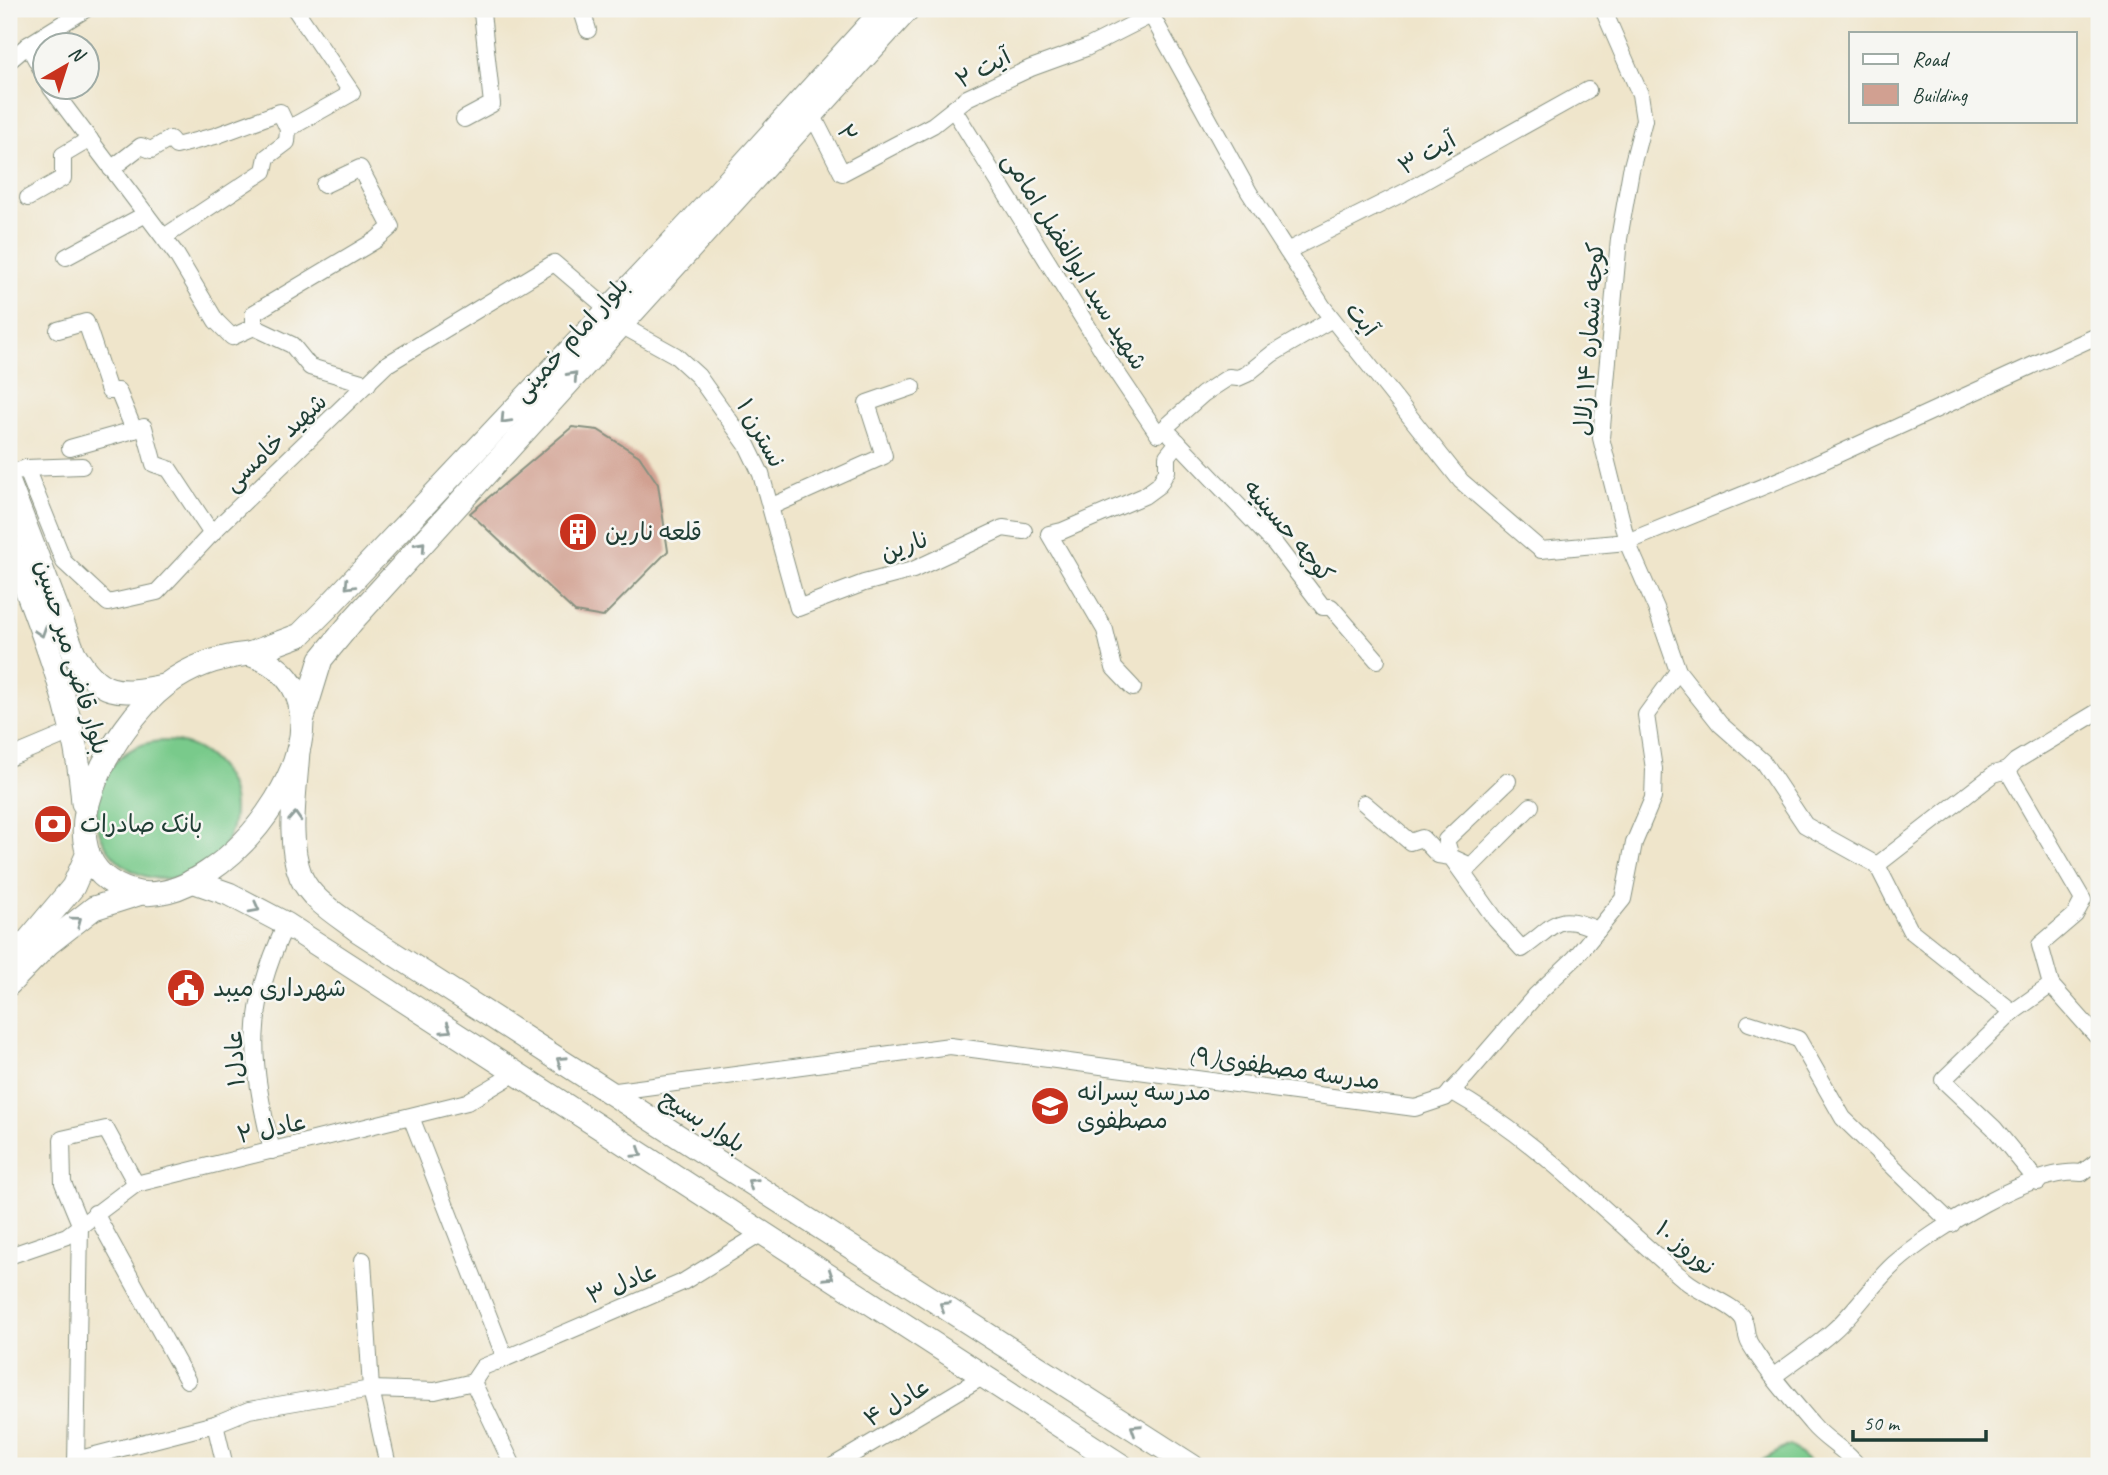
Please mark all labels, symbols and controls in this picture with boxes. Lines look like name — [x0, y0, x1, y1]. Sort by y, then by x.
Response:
north arrow — [32, 32, 102, 102]
legend — [1849, 32, 2076, 122]
text: N — [64, 41, 91, 69]
street label: آیت ۲ — [950, 41, 1017, 95]
text: Road — [1912, 46, 1951, 72]
text: Building — [1912, 82, 1969, 108]
street label: ۲ — [830, 119, 864, 147]
street label: آیت ۳ — [1393, 124, 1462, 181]
street label: شهید سید ابوالفضل امامی — [996, 147, 1154, 375]
street label: کوچه شماره ۱۴ زلال — [1567, 241, 1611, 437]
street label: بلوار امام خمینی — [507, 270, 637, 410]
street label: آیت — [1339, 296, 1386, 343]
one-way arrow — [564, 372, 577, 385]
street label: شهید خامسی — [217, 386, 333, 498]
street label: نسترن ۱ — [730, 393, 792, 473]
one-way arrow — [501, 411, 513, 424]
street label: کوچه حسینیه — [1237, 473, 1341, 589]
building icon: قلعه نارین — [557, 511, 599, 553]
place label: قلعه نارین — [605, 517, 702, 547]
street label: نارین — [876, 524, 932, 568]
one-way arrow — [412, 541, 425, 554]
street label: بلوار قاضی میر حسین — [28, 556, 116, 758]
one-way arrow — [345, 577, 358, 590]
one-way arrow — [32, 625, 47, 637]
bank icon: بانک صادرات — [32, 803, 74, 845]
place label: بانک صادرات — [80, 809, 202, 839]
one-way arrow — [287, 811, 302, 822]
one-way arrow — [247, 899, 260, 913]
one-way arrow — [70, 917, 82, 930]
public building icon: شهرداری میبد — [165, 967, 207, 1009]
place label: شهرداری میبد — [213, 973, 346, 1003]
one-way arrow — [439, 1020, 452, 1033]
street label: عادل۱ — [219, 1029, 251, 1087]
street label: مدرسه مصطفوی(۹) — [1186, 1040, 1382, 1096]
one-way arrow — [555, 1056, 568, 1069]
place label: مدرسه پسرانه مصطفوی — [1077, 1077, 1211, 1135]
street label: بلوار بسیج — [654, 1083, 751, 1160]
school or university icon: مدرسه پسرانه مصطفوی — [1029, 1085, 1071, 1127]
street label: عادل ۲ — [234, 1106, 310, 1150]
one-way arrow — [630, 1144, 643, 1157]
one-way arrow — [747, 1179, 760, 1192]
street label: نوروز ۱۰ — [1649, 1214, 1723, 1282]
street label: عادل ۳ — [582, 1255, 662, 1311]
one-way arrow — [821, 1268, 834, 1281]
one-way arrow — [939, 1302, 952, 1314]
street label: عادل ۴ — [858, 1370, 936, 1434]
scale bar — [1853, 1398, 1986, 1442]
text: 50 m — [1863, 1410, 1901, 1436]
one-way arrow — [1130, 1425, 1143, 1438]

